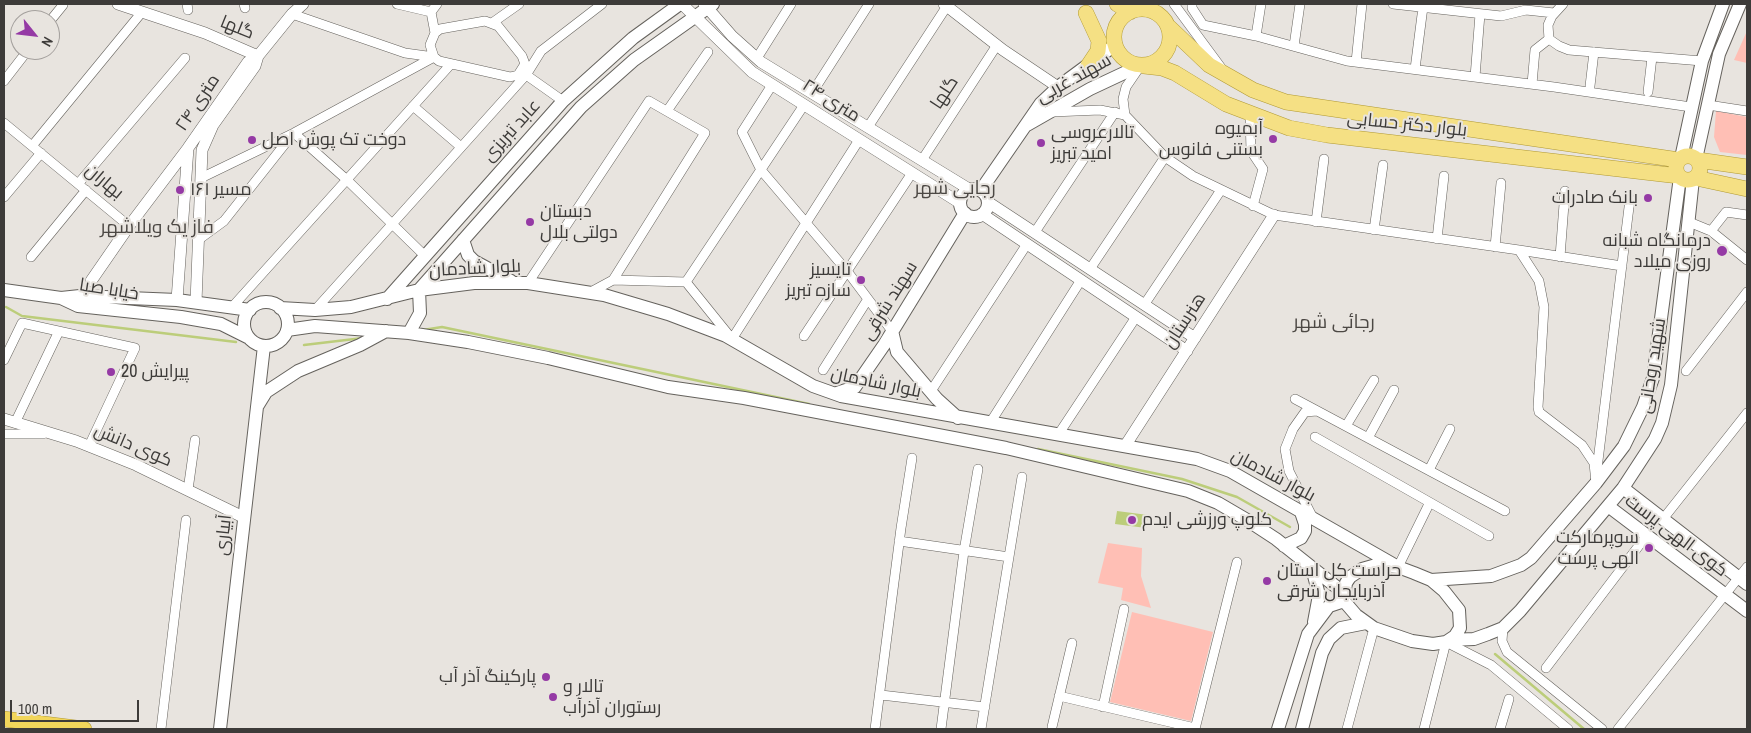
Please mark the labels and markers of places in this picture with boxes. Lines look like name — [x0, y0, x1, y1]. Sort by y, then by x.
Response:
place label: آبمیوه بستنی فانوس — [1159, 118, 1263, 160]
place label: تالارعروسی امید تبریز — [1051, 122, 1134, 164]
place label: دوخت تک پوش اصل — [262, 129, 406, 151]
marker: آبمیوه بستنی فانوس — [1267, 133, 1279, 145]
marker: دوخت تک پوش اصل — [246, 134, 258, 146]
marker: تالارعروسی امید تبریز — [1035, 137, 1047, 149]
place label: مسیر ۱۶۱ — [190, 179, 252, 201]
marker: مسیر ۱۶۱ — [174, 184, 186, 196]
place label: بانک صادرات — [1552, 187, 1638, 209]
marker: بانک صادرات — [1642, 192, 1654, 204]
place label: دبستان دولتی بلال — [540, 201, 618, 243]
marker: دبستان دولتی بلال — [524, 216, 536, 228]
place label: درمانگاه شبانه روزی میلاد — [1603, 230, 1711, 272]
marker: درمانگاه شبانه روزی میلاد — [1715, 244, 1729, 258]
place label: تایسیز سازه تبریز — [786, 259, 851, 302]
marker: تایسیز سازه تبریز — [855, 274, 867, 286]
place label: پیرایش 20 — [121, 361, 189, 383]
marker: پیرایش 20 — [105, 366, 117, 378]
place label: کلوپ ورزشی ایدم — [1142, 509, 1272, 531]
marker: کلوپ ورزشی ایدم — [1126, 514, 1138, 526]
place label: سوپرمارکت الهی پرست — [1556, 527, 1639, 570]
marker: سوپرمارکت الهی پرست — [1643, 542, 1655, 554]
place label: حراست کل استان آذربایجان شرقی — [1277, 560, 1401, 602]
marker: حراست کل استان آذربایجان شرقی — [1261, 575, 1273, 587]
place label: پارکینگ آذر آب — [439, 666, 536, 688]
marker: پارکینگ آذر آب — [540, 671, 552, 683]
place label: تالار و رستوران آذرآب — [563, 676, 661, 719]
marker: تالار و رستوران آذرآب — [547, 691, 559, 703]

